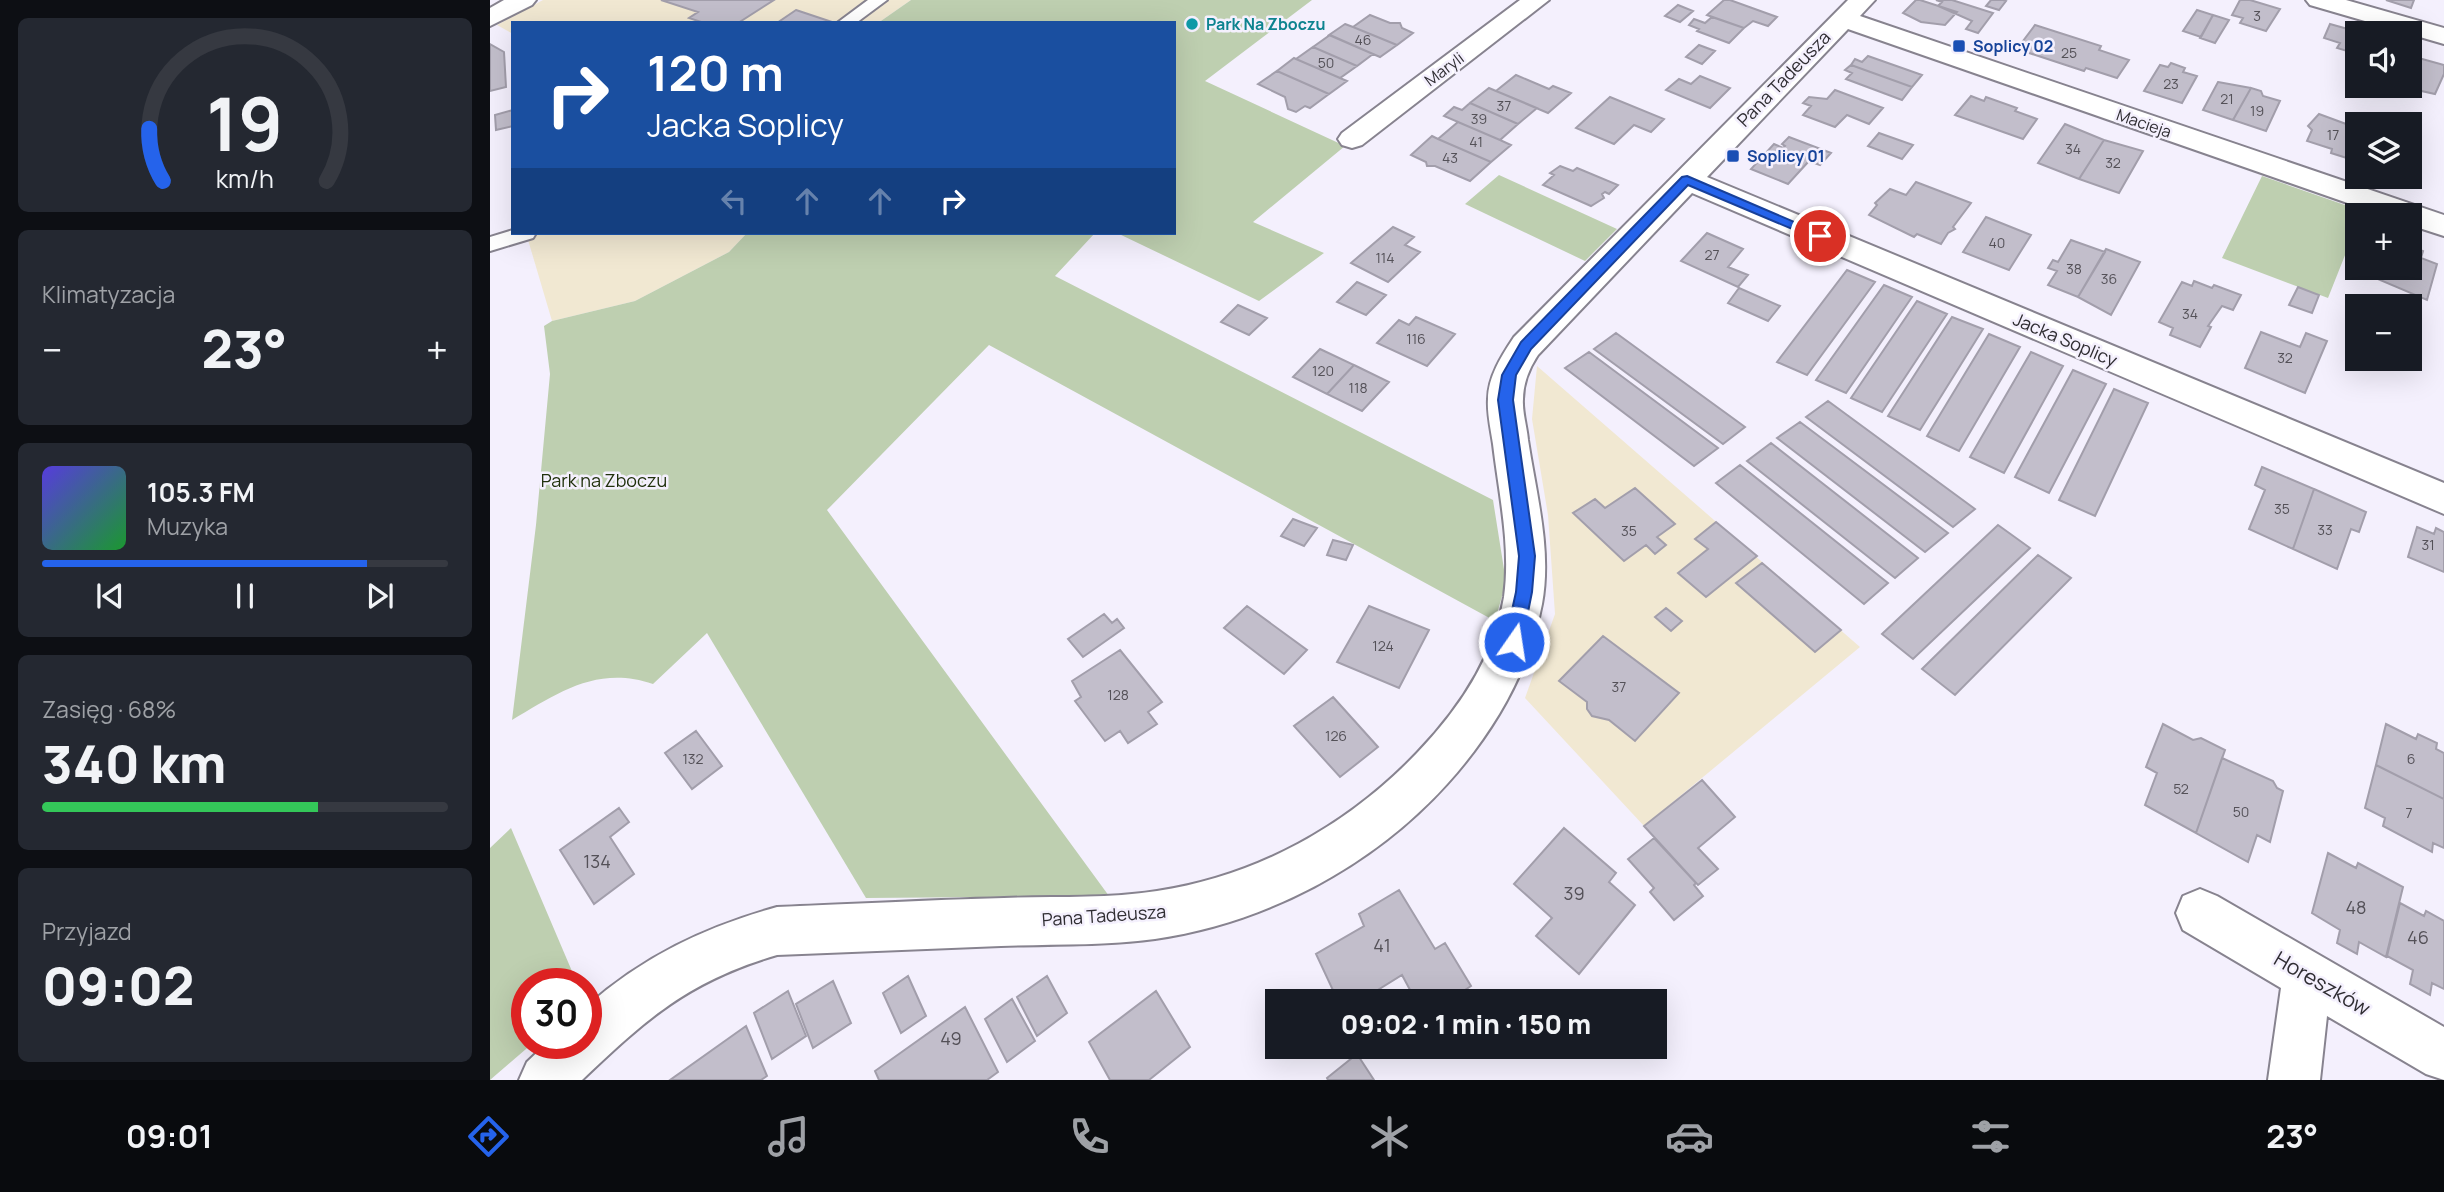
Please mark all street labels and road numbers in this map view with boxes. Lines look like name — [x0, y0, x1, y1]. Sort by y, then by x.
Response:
street label: Pana Tadeusza — [1731, 25, 1835, 131]
street label: Maryli — [1420, 47, 1468, 91]
street label: Macieja — [2114, 103, 2174, 143]
street label: Jacka Soplicy — [2010, 306, 2122, 372]
street label: Pana Tadeusza — [1041, 899, 1167, 931]
street label: Horeszków — [2269, 944, 2376, 1022]

